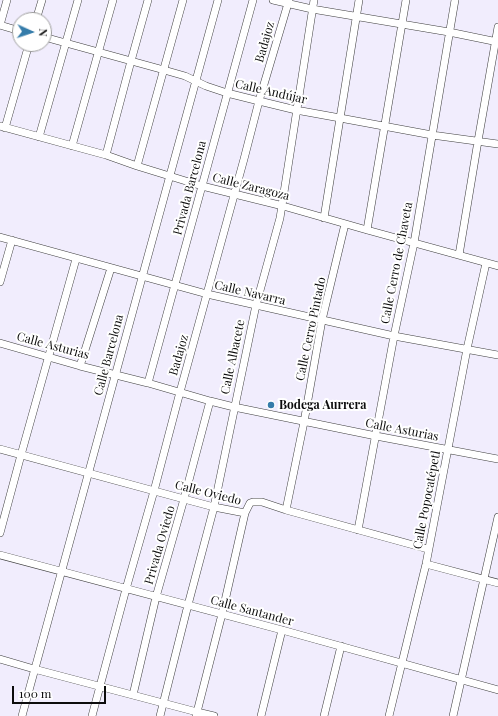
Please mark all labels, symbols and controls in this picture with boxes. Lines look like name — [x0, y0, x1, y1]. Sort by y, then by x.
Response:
north arrow — [12, 12, 52, 52]
street label: Badajoz — [252, 20, 278, 64]
text: N — [36, 28, 51, 37]
street label: Calle Andújar — [234, 77, 308, 107]
street label: Privada Barcelona — [170, 139, 210, 237]
street label: Calle Zaragoza — [211, 170, 291, 204]
street label: Calle Cerro de Chaveta — [378, 201, 416, 325]
street label: Calle Cerro Pintado — [293, 276, 329, 382]
street label: Calle Navarra — [213, 278, 287, 308]
street label: Calle Barcelona — [91, 313, 127, 397]
street label: Calle Albacete — [218, 318, 248, 396]
street label: Calle Asturias — [15, 329, 91, 363]
street label: Badajoz — [166, 333, 192, 377]
place label: Bodega Aurrera — [279, 398, 366, 412]
marker: Bodega Aurrera — [266, 400, 276, 410]
street label: Calle Asturias — [364, 416, 440, 444]
street label: Calle Popocatépetl — [410, 450, 444, 550]
street label: Calle Oviedo — [173, 478, 243, 508]
street label: Privada Oviedo — [142, 504, 178, 586]
street label: Calle Santander — [209, 593, 295, 629]
scale bar — [14, 678, 108, 704]
text: 100 m — [19, 685, 51, 701]

